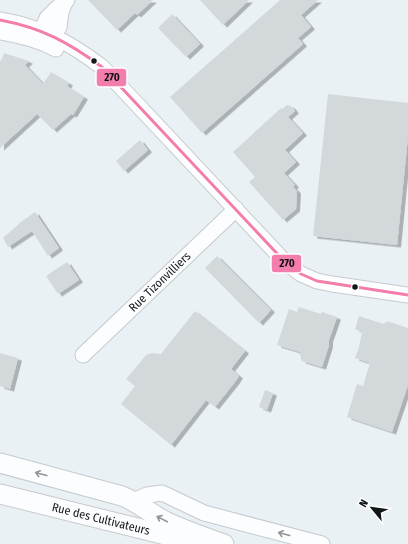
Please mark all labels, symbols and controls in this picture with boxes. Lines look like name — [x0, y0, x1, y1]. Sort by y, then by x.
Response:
unlabelled marker — [89, 56, 99, 66]
line badge: 270 — [96, 68, 127, 87]
text: 270 — [103, 71, 120, 84]
street label: Rue Tizonvilliers — [126, 249, 194, 315]
line badge: 270 — [271, 254, 302, 273]
text: 270 — [278, 257, 295, 270]
unlabelled marker — [350, 282, 360, 292]
one-way arrow — [35, 470, 48, 477]
north arrow — [352, 488, 392, 528]
text: N — [356, 497, 371, 509]
street label: Rue des Cultivateurs — [51, 500, 151, 538]
one-way arrow — [156, 514, 168, 522]
one-way arrow — [278, 530, 291, 537]

